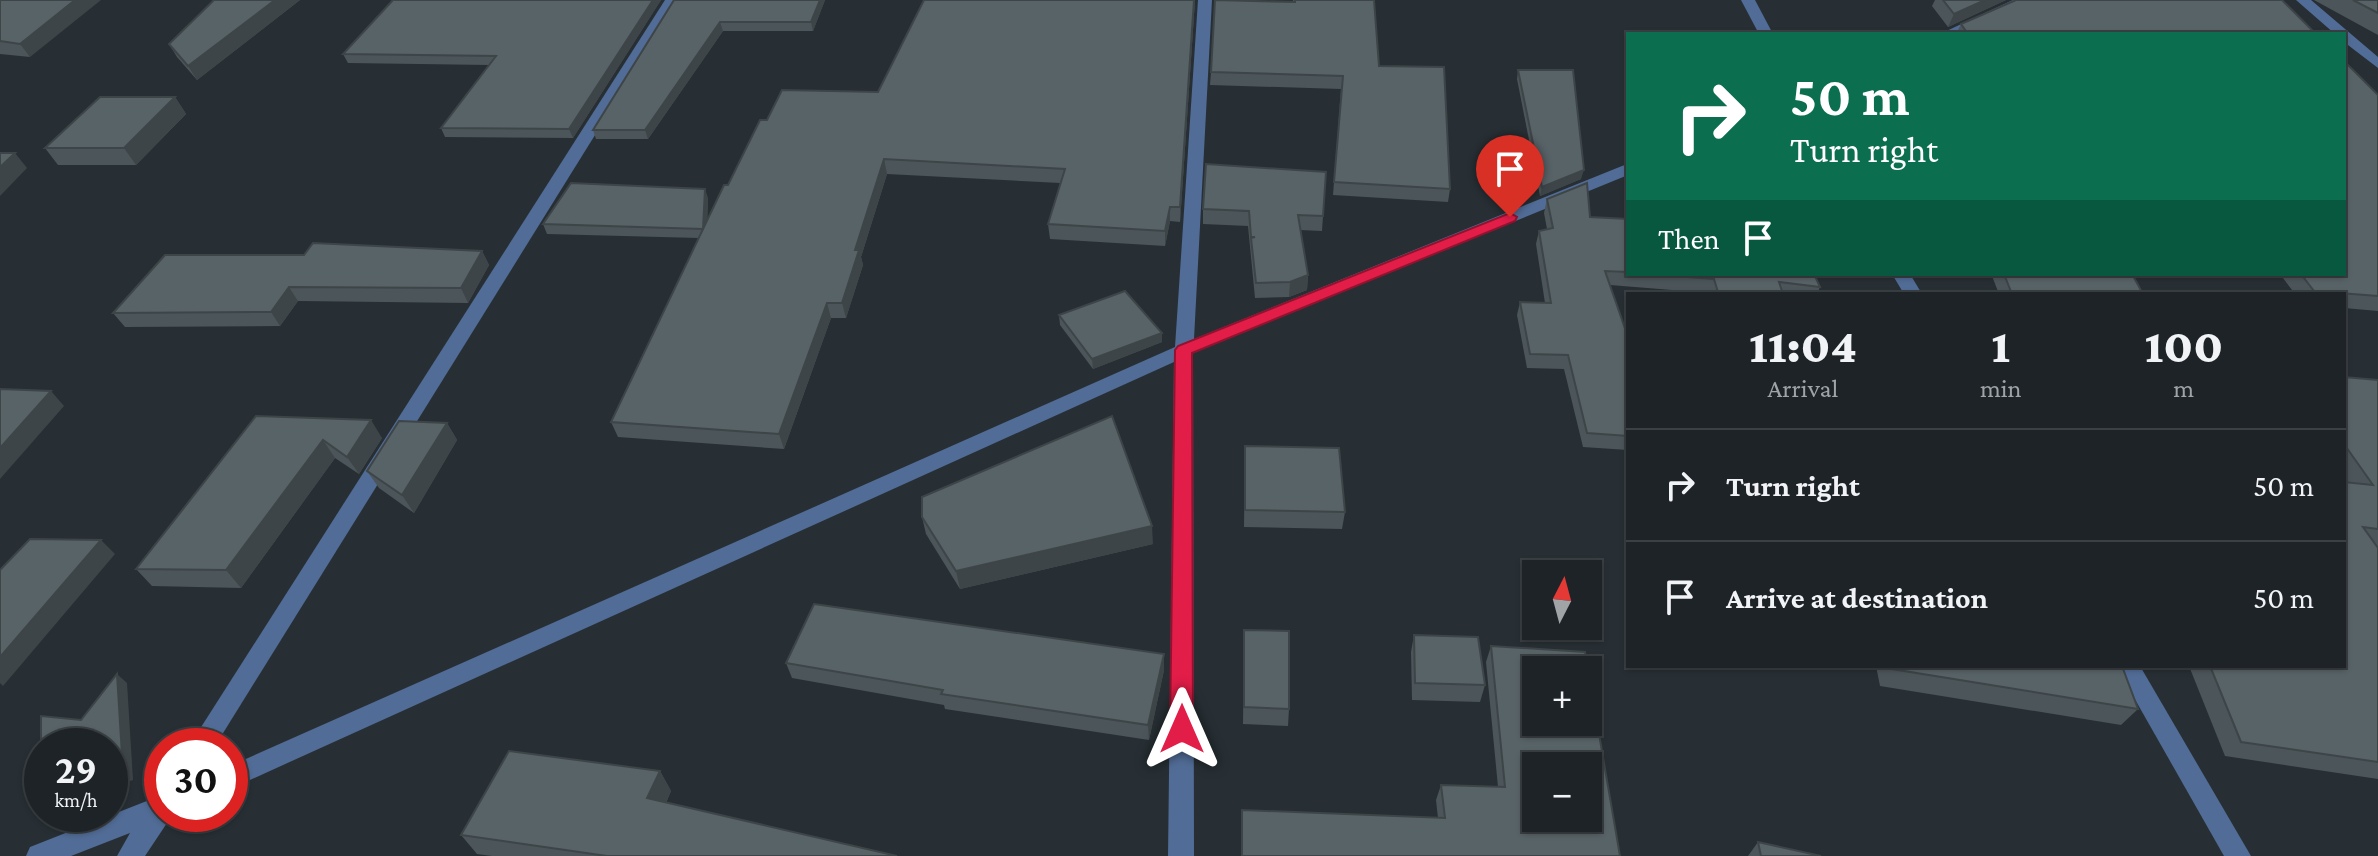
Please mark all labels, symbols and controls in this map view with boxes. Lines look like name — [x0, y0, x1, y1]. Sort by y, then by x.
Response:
icon: right — [1658, 64, 1762, 168]
text: 50 m — [1790, 65, 1910, 127]
text: Turn right — [1790, 130, 1938, 170]
pin — [1476, 135, 1544, 217]
icon: arrive — [1488, 147, 1532, 191]
icon: arrive — [1736, 216, 1780, 260]
text: Then — [1658, 222, 1720, 255]
text: 11:04 — [1749, 319, 1857, 372]
text: 1 — [1991, 319, 2010, 372]
text: 100 — [2144, 319, 2223, 372]
text: Arrival — [1768, 374, 1838, 403]
text: min — [1980, 374, 2022, 403]
text: m — [2173, 374, 2194, 403]
icon: right — [1658, 463, 1702, 507]
text: Turn right — [1726, 469, 1860, 502]
text: 50 m — [2253, 469, 2314, 502]
north arrow — [1522, 560, 1602, 640]
map controls — [1522, 560, 1602, 832]
icon: arrive — [1658, 575, 1702, 619]
text: Arrive at destination — [1726, 581, 1988, 614]
text: 50 m — [2253, 581, 2314, 614]
button: + — [1522, 656, 1602, 736]
position arrow — [1140, 687, 1224, 771]
speed limit sign: 30 — [144, 728, 248, 832]
text: 29 — [55, 747, 97, 792]
button: − — [1522, 752, 1602, 832]
text: km/h — [54, 789, 98, 811]

